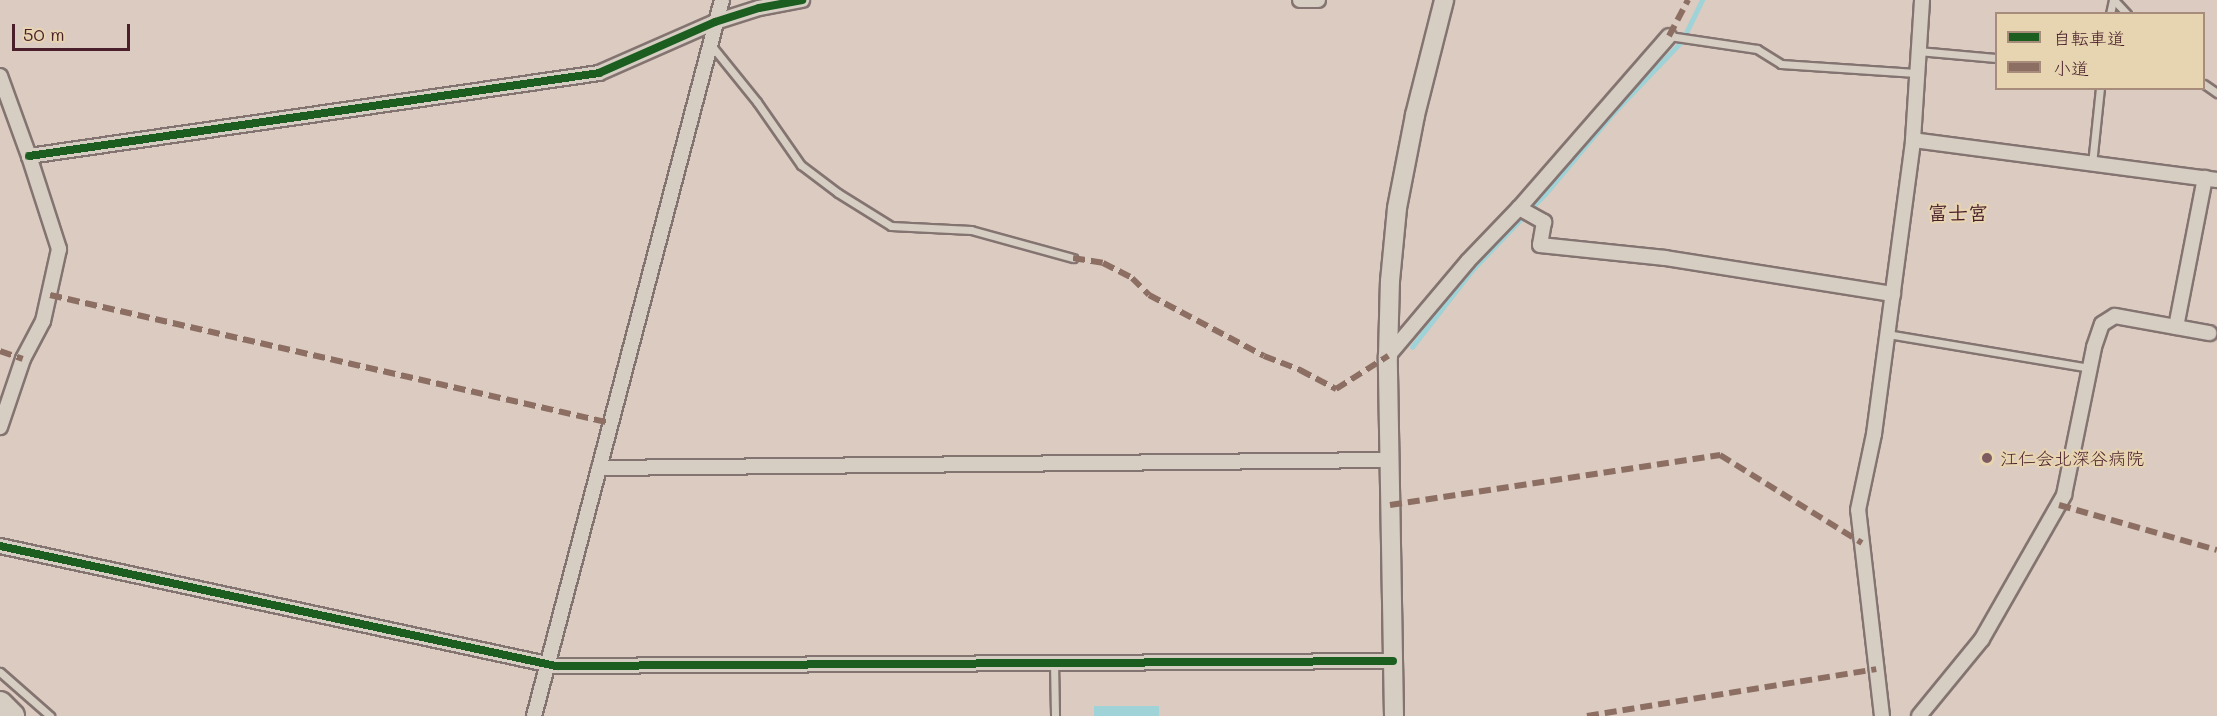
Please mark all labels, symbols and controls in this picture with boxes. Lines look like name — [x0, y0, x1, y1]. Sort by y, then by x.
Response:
scale bar — [15, 12, 134, 50]
legend — [1995, 12, 2205, 90]
text: 50 m — [23, 22, 65, 46]
text: 自転車道 — [2053, 26, 2125, 50]
text: 小道 — [2053, 56, 2089, 80]
district label: 富士宮 — [1928, 200, 1988, 224]
place label: 江仁会北深谷病院 — [2000, 447, 2144, 469]
marker: 江仁会北深谷病院 — [1978, 449, 1996, 467]

